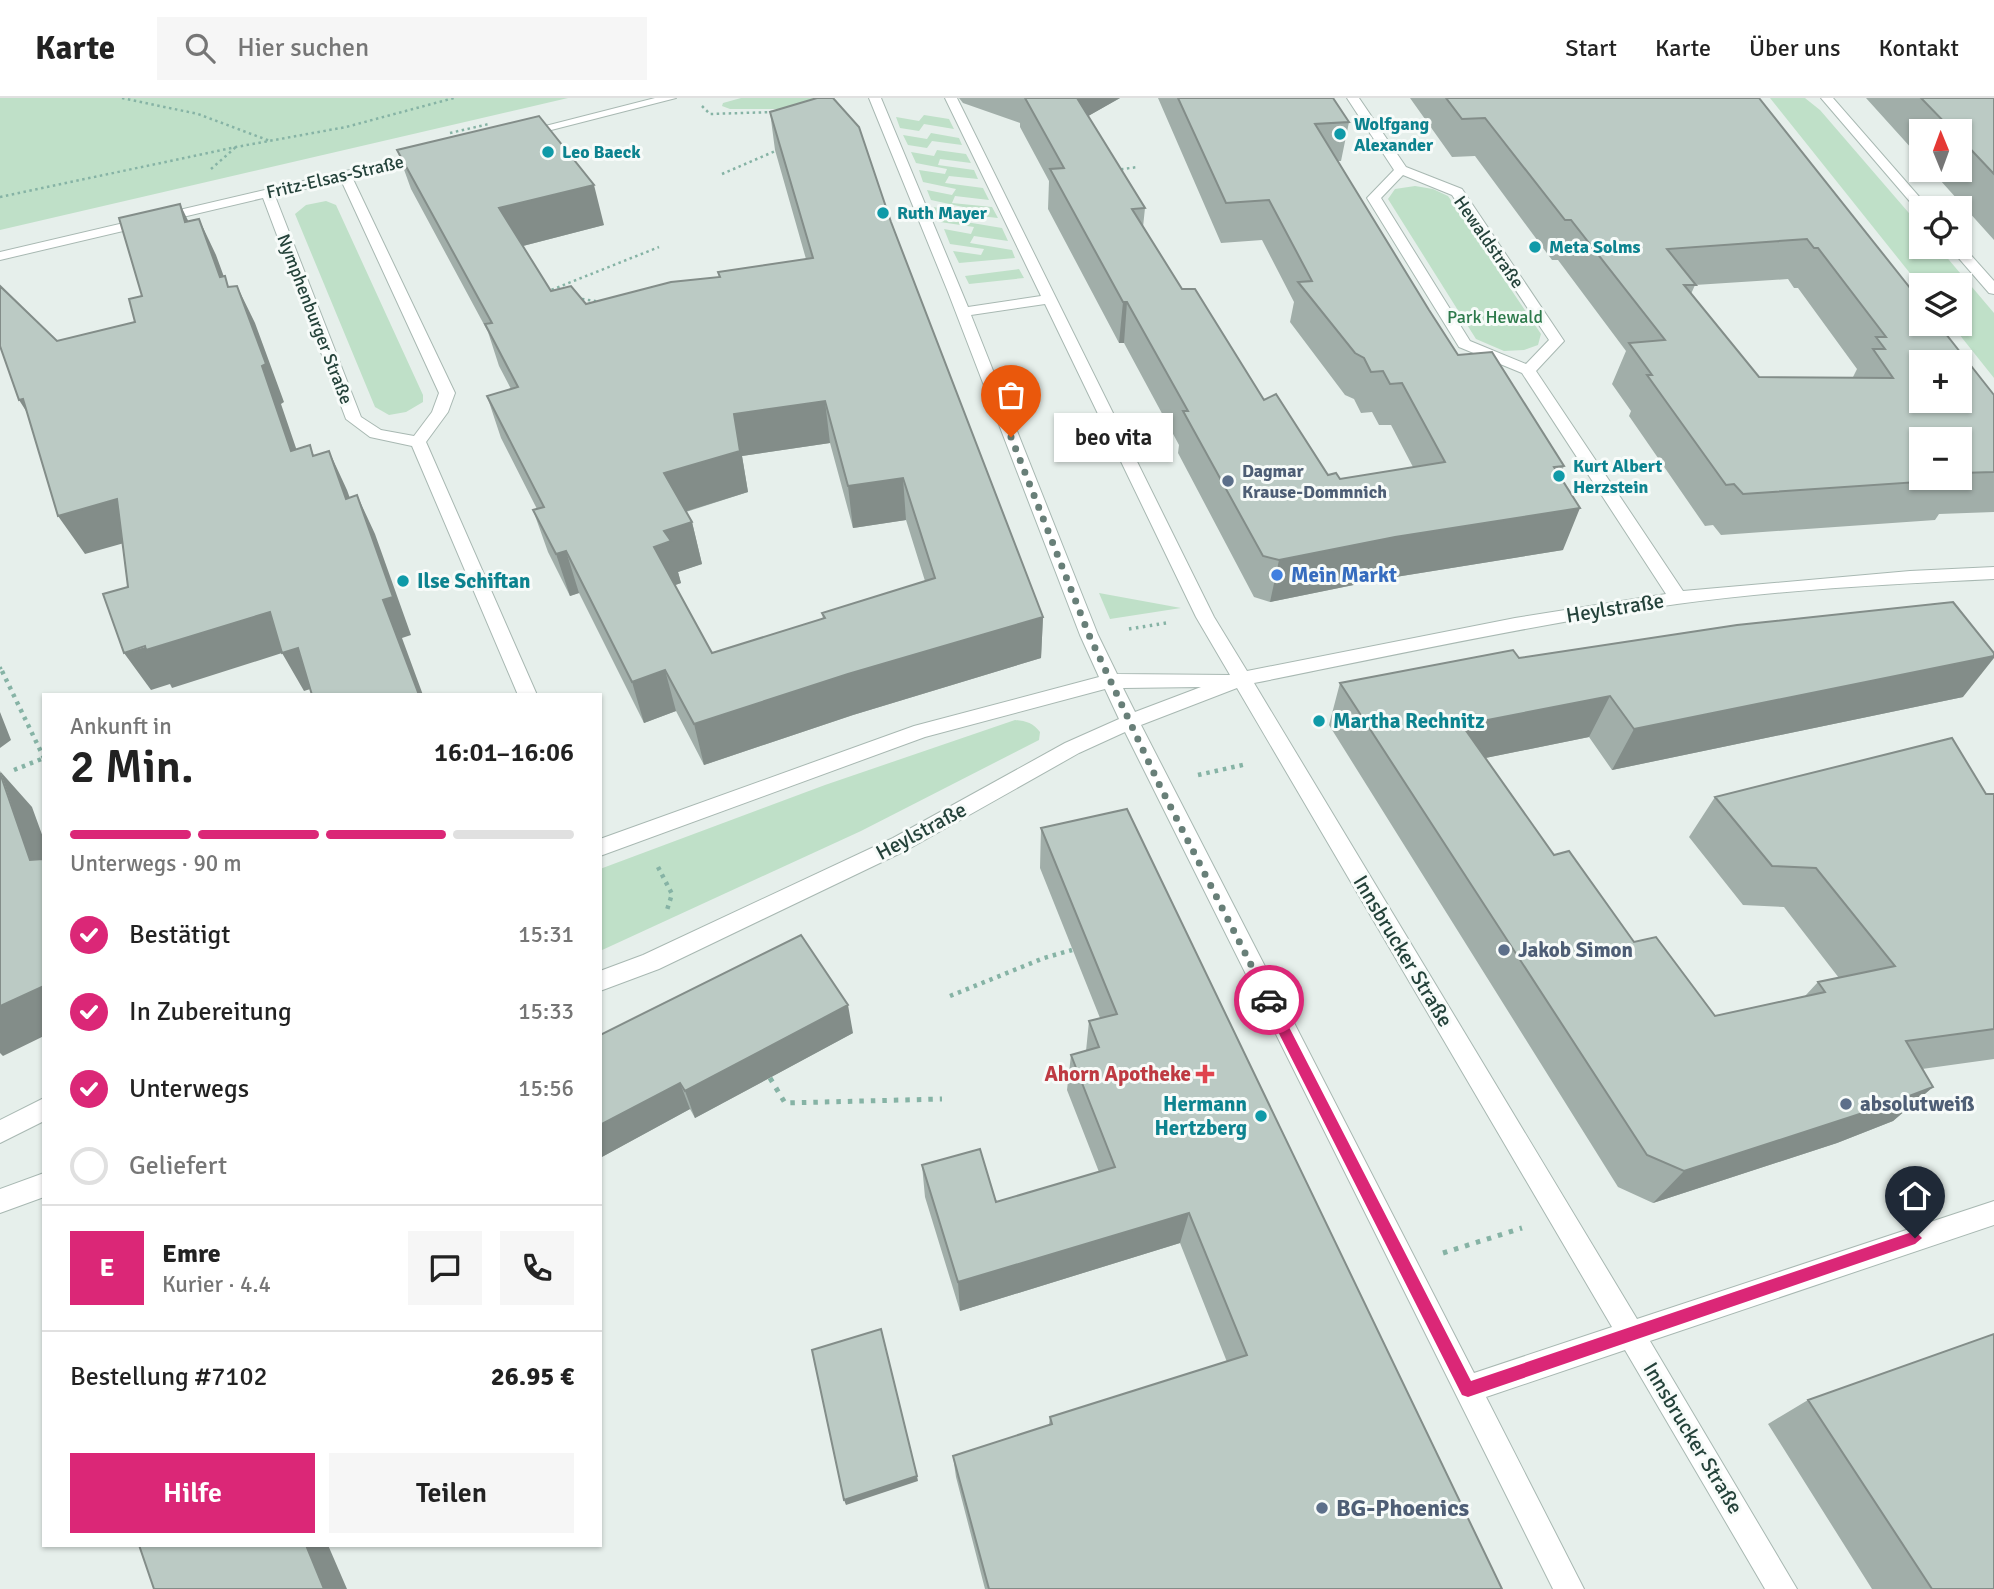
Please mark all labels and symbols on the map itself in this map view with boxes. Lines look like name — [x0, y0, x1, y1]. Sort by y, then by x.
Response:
place label: Wolfgang Alexander — [1354, 113, 1434, 156]
north arrow — [1909, 119, 1972, 182]
marker: Wolfgang Alexander — [1332, 126, 1348, 142]
place label: Leo Baeck — [562, 141, 641, 163]
marker: Leo Baeck — [540, 144, 556, 160]
street label: Fritz-Elsas-Straße — [264, 151, 406, 203]
street label: Hewaldstraße — [1449, 192, 1529, 292]
place label: Ruth Mayer — [897, 202, 988, 224]
marker: Ruth Mayer — [875, 205, 891, 221]
street label: Nymphenburger Straße — [272, 231, 358, 407]
place label: Meta Solms — [1549, 236, 1640, 258]
marker: Meta Solms — [1527, 239, 1543, 255]
park label: Park Hewald — [1447, 306, 1543, 328]
pin — [981, 365, 1041, 437]
callout: beo vita — [1053, 412, 1172, 462]
place label: Kurt Albert Herzstein — [1573, 455, 1663, 498]
place label: Dagmar Krause-Dommnich — [1242, 460, 1387, 503]
marker: Kurt Albert Herzstein — [1551, 468, 1567, 484]
marker: Dagmar Krause-Dommnich — [1220, 473, 1236, 489]
place label: Mein Markt — [1291, 562, 1397, 588]
marker: Mein Markt — [1269, 567, 1285, 583]
place label: Ilse Schiftan — [417, 568, 530, 594]
marker: Ilse Schiftan — [395, 573, 411, 589]
street label: Heylstraße — [1564, 587, 1666, 629]
place label: Martha Rechnitz — [1333, 708, 1485, 734]
marker: Martha Rechnitz — [1311, 713, 1327, 729]
street label: Heylstraße — [871, 796, 971, 866]
street label: Innsbrucker Straße — [1347, 870, 1459, 1032]
place label: Jakob Simon — [1518, 937, 1633, 963]
marker: Jakob Simon — [1496, 942, 1512, 958]
courier — [1234, 965, 1304, 1035]
place label: Ahorn Apotheke — [1044, 1061, 1191, 1087]
marker: Ahorn Apotheke — [1197, 1066, 1213, 1082]
place label: Hermann Hertzberg — [1154, 1091, 1247, 1141]
place label: absolutweiß — [1860, 1091, 1975, 1117]
marker: absolutweiß — [1838, 1096, 1854, 1112]
marker: Hermann Hertzberg — [1253, 1108, 1269, 1124]
pin — [1885, 1166, 1945, 1238]
street label: Innsbrucker Straße — [1637, 1357, 1749, 1519]
place label: BG-Phoenics — [1336, 1493, 1470, 1523]
marker: BG-Phoenics — [1314, 1500, 1330, 1516]

